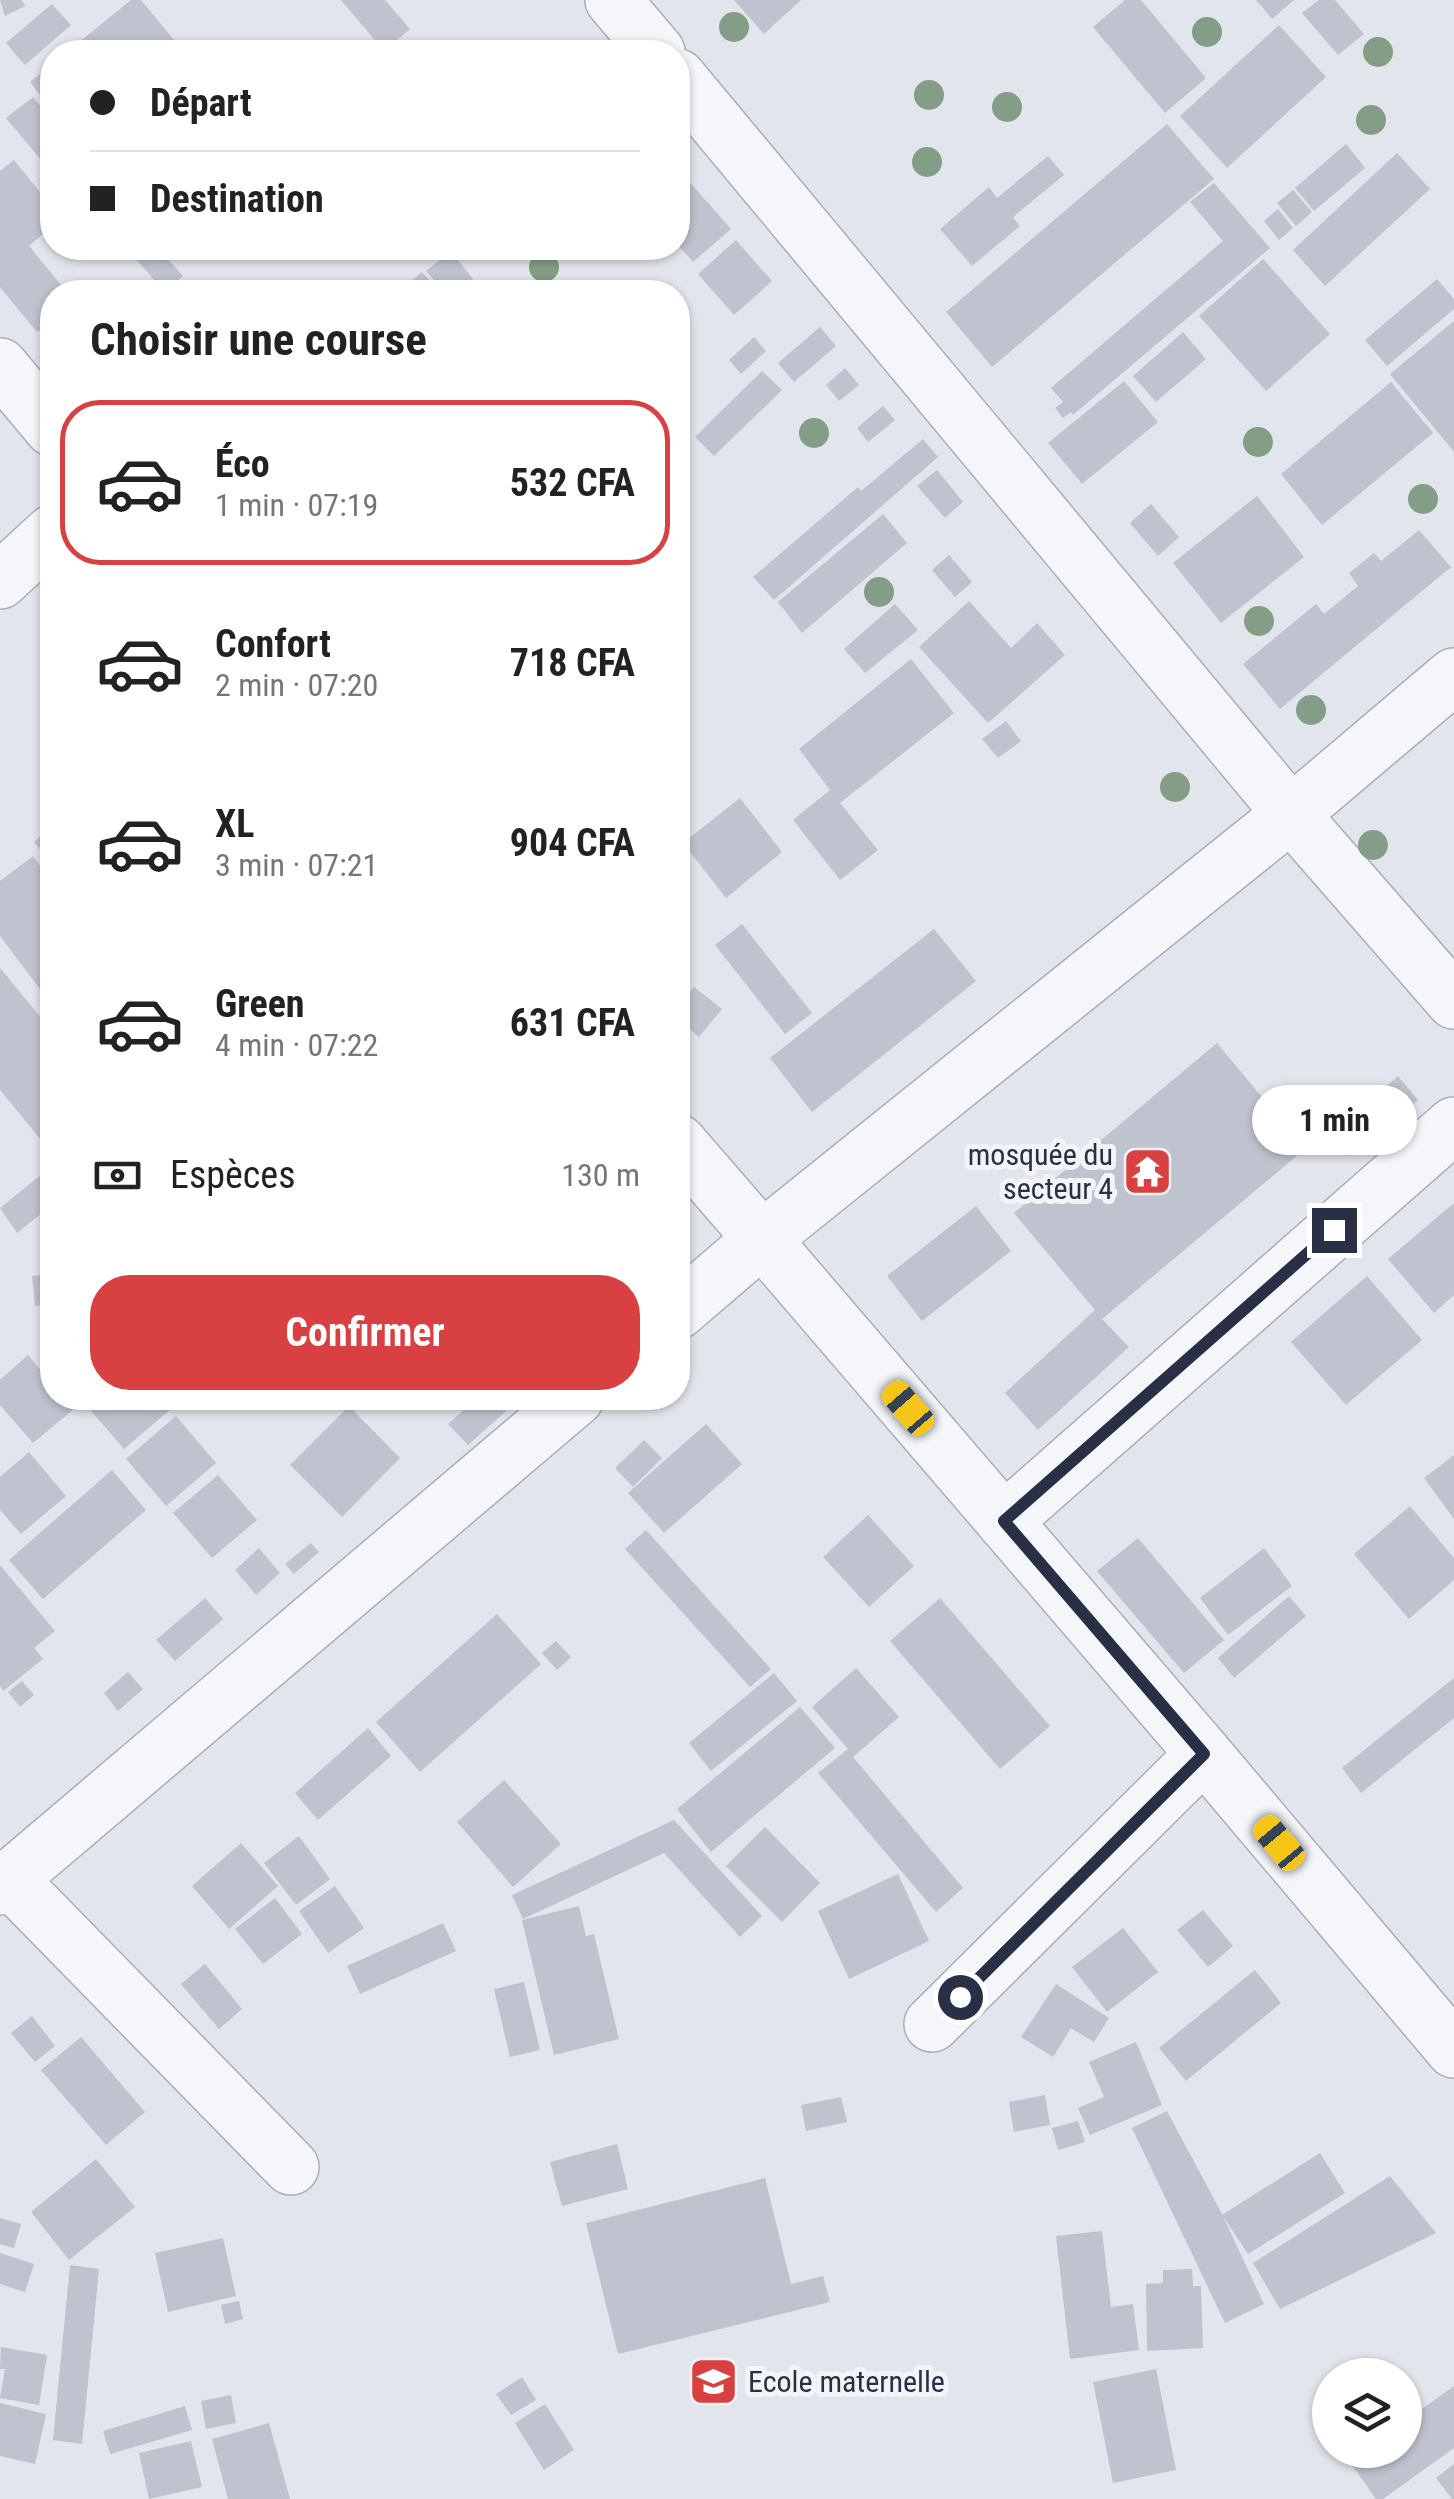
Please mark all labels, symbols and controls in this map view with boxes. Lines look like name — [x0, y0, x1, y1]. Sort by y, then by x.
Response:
text: Départ — [150, 81, 252, 125]
text: Destination — [150, 177, 324, 221]
text: Choisir une course — [90, 313, 427, 366]
icon: car — [95, 438, 185, 528]
text: Éco — [215, 442, 270, 486]
text: 532 CFA — [510, 461, 635, 505]
text: 1 min · 07:19 — [215, 486, 378, 524]
icon: car — [95, 618, 185, 708]
text: Confort — [215, 622, 331, 666]
text: 718 CFA — [510, 641, 635, 685]
text: 2 min · 07:20 — [215, 666, 378, 704]
icon: car — [95, 798, 185, 888]
text: XL — [215, 802, 254, 846]
text: 904 CFA — [510, 821, 635, 865]
text: 3 min · 07:21 — [215, 846, 378, 884]
icon: car — [95, 978, 185, 1068]
text: Green — [215, 982, 305, 1026]
text: 631 CFA — [510, 1001, 635, 1045]
text: 4 min · 07:22 — [215, 1026, 378, 1064]
callout: 1 min — [1252, 1085, 1416, 1155]
text: 1 min — [1299, 1101, 1370, 1139]
place label: mosquée du secteur 4 — [968, 1137, 1113, 1206]
temple icon: mosquée du secteur 4 — [1122, 1145, 1174, 1197]
icon: cash — [90, 1148, 145, 1203]
text: Espèces — [170, 1153, 295, 1197]
text: 130 m — [561, 1156, 640, 1194]
route end — [1312, 1208, 1357, 1253]
button: Confirmer — [90, 1275, 640, 1390]
car — [877, 1376, 939, 1440]
car — [1248, 1810, 1310, 1876]
route start — [938, 1975, 983, 2020]
school or university icon: Ecole maternelle — [687, 2355, 739, 2407]
map controls — [1312, 2358, 1422, 2468]
button: layers — [1312, 2358, 1422, 2468]
place label: Ecole maternelle — [748, 2364, 945, 2399]

